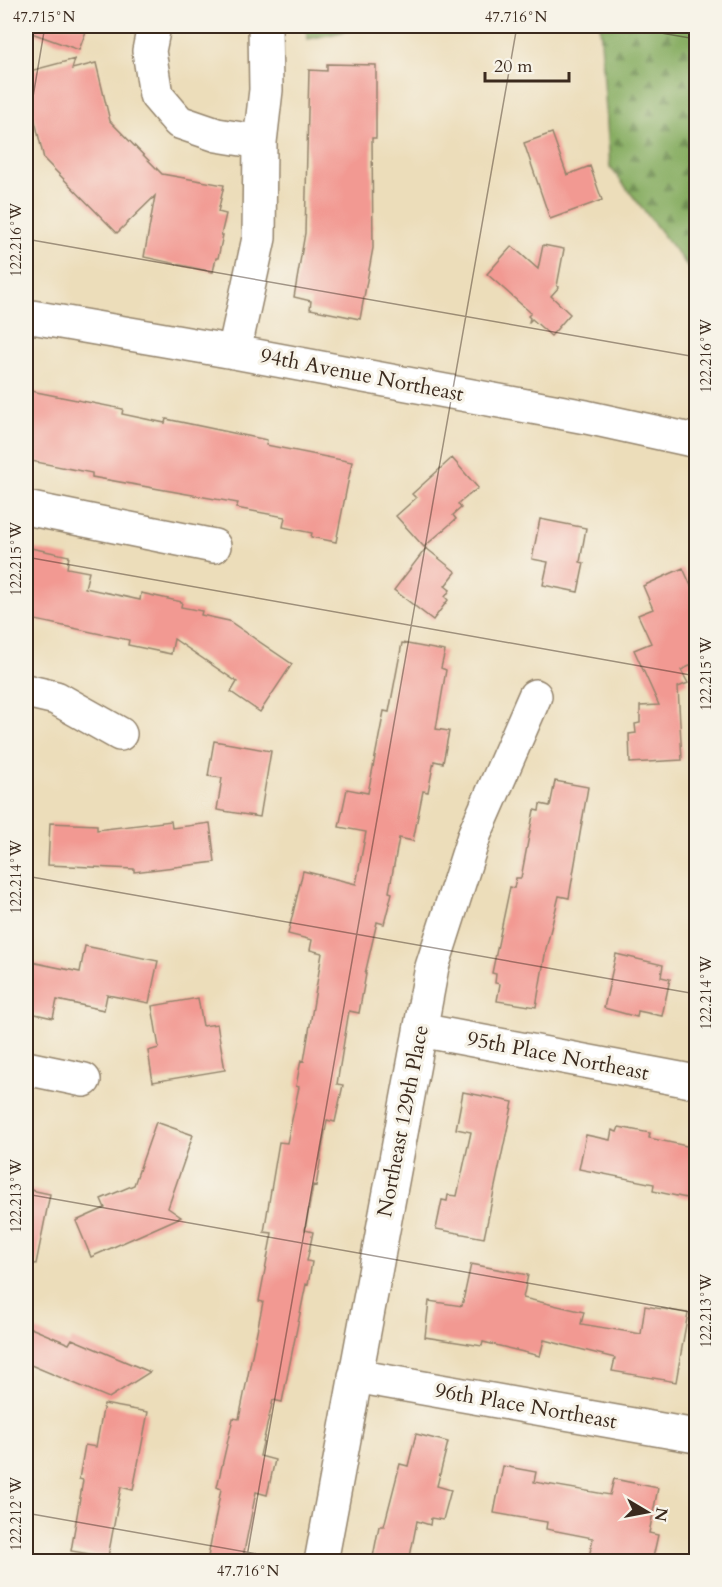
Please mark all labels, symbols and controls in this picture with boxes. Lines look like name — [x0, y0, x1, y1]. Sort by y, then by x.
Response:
text: 47.715°N — [13, 7, 76, 27]
text: 47.716°N — [485, 7, 548, 27]
scale bar — [485, 45, 569, 83]
text: 20 m — [494, 54, 533, 79]
text: 122.216°W — [6, 202, 26, 277]
text: 122.216°W — [696, 318, 716, 393]
street label: 94th Avenue Northeast — [258, 341, 466, 409]
text: 122.215°W — [6, 521, 26, 596]
text: 122.215°W — [696, 636, 716, 711]
text: 122.214°W — [6, 839, 26, 914]
text: 122.214°W — [696, 955, 716, 1030]
street label: Northeast 129th Place — [370, 1023, 436, 1219]
street label: 95th Place Northeast — [465, 1024, 652, 1088]
text: 122.213°W — [6, 1158, 26, 1233]
text: 122.213°W — [696, 1273, 716, 1348]
street label: 96th Place Northeast — [433, 1376, 620, 1436]
text: 122.212°W — [6, 1476, 26, 1551]
north arrow — [617, 1482, 677, 1542]
text: N — [649, 1506, 673, 1523]
text: 47.716°N — [217, 1561, 280, 1581]

